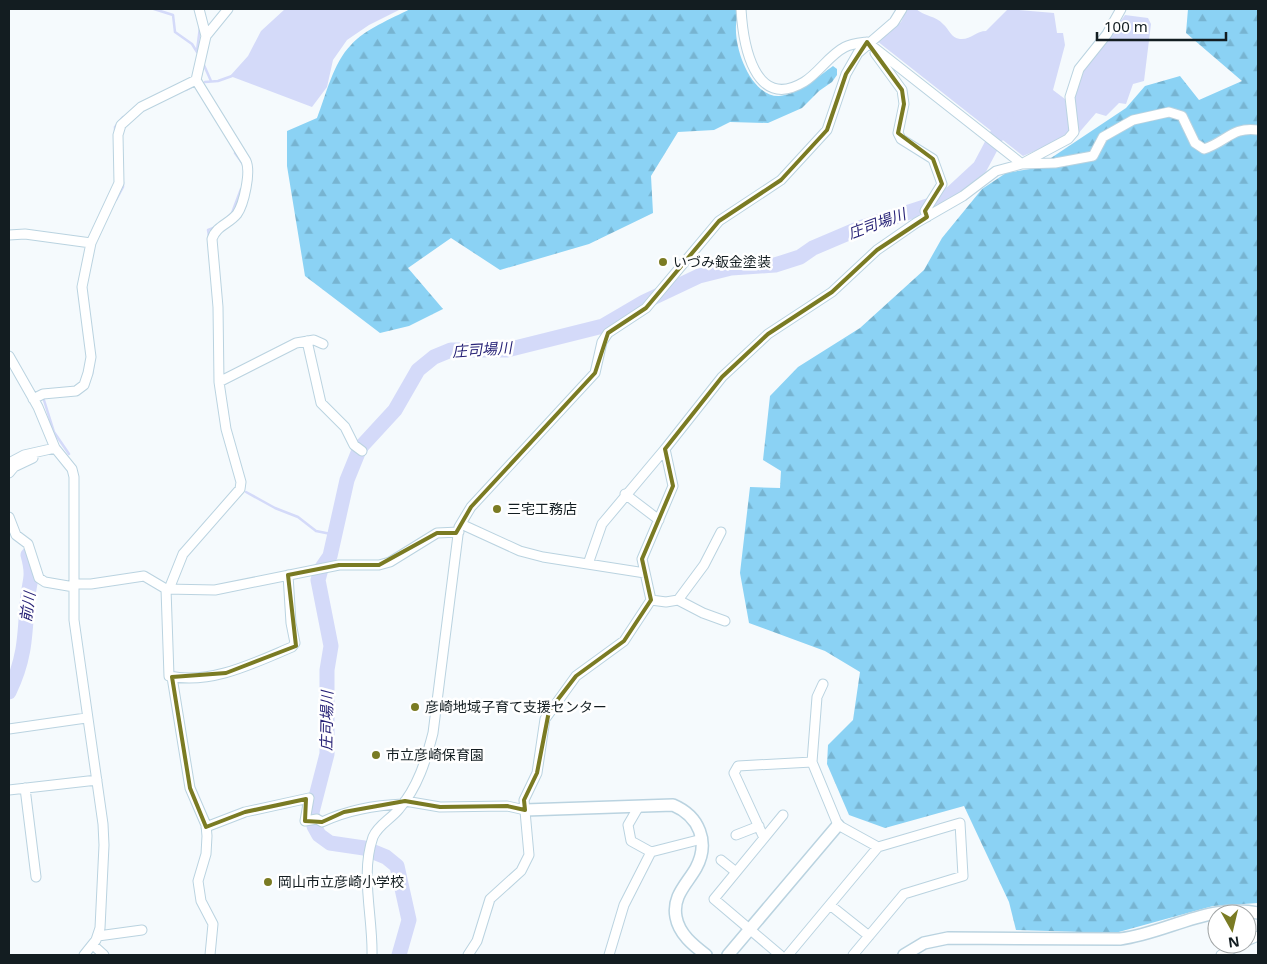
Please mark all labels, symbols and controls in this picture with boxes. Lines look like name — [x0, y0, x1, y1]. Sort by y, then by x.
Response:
scale bar — [1097, 10, 1226, 42]
text: 100 m — [1104, 16, 1148, 36]
water label: 庄司場川 — [845, 203, 910, 243]
place label: いづみ鈑金塗装 — [673, 252, 771, 271]
marker: いづみ鈑金塗装 — [657, 256, 669, 268]
water label: 庄司場川 — [451, 337, 515, 361]
place label: 三宅工務店 — [507, 499, 577, 518]
marker: 三宅工務店 — [491, 503, 503, 515]
water label: 前川 — [15, 589, 39, 623]
water label: 庄司場川 — [315, 689, 337, 751]
place label: 彦崎地域子育て支援センター — [425, 697, 607, 716]
marker: 彦崎地域子育て支援センター — [409, 701, 421, 713]
place label: 市立彦崎保育園 — [386, 745, 484, 764]
marker: 市立彦崎保育園 — [370, 749, 382, 761]
place label: 岡山市立彦崎小学校 — [278, 872, 404, 891]
marker: 岡山市立彦崎小学校 — [262, 876, 274, 888]
north arrow — [1207, 904, 1257, 954]
text: N — [1227, 932, 1241, 953]

